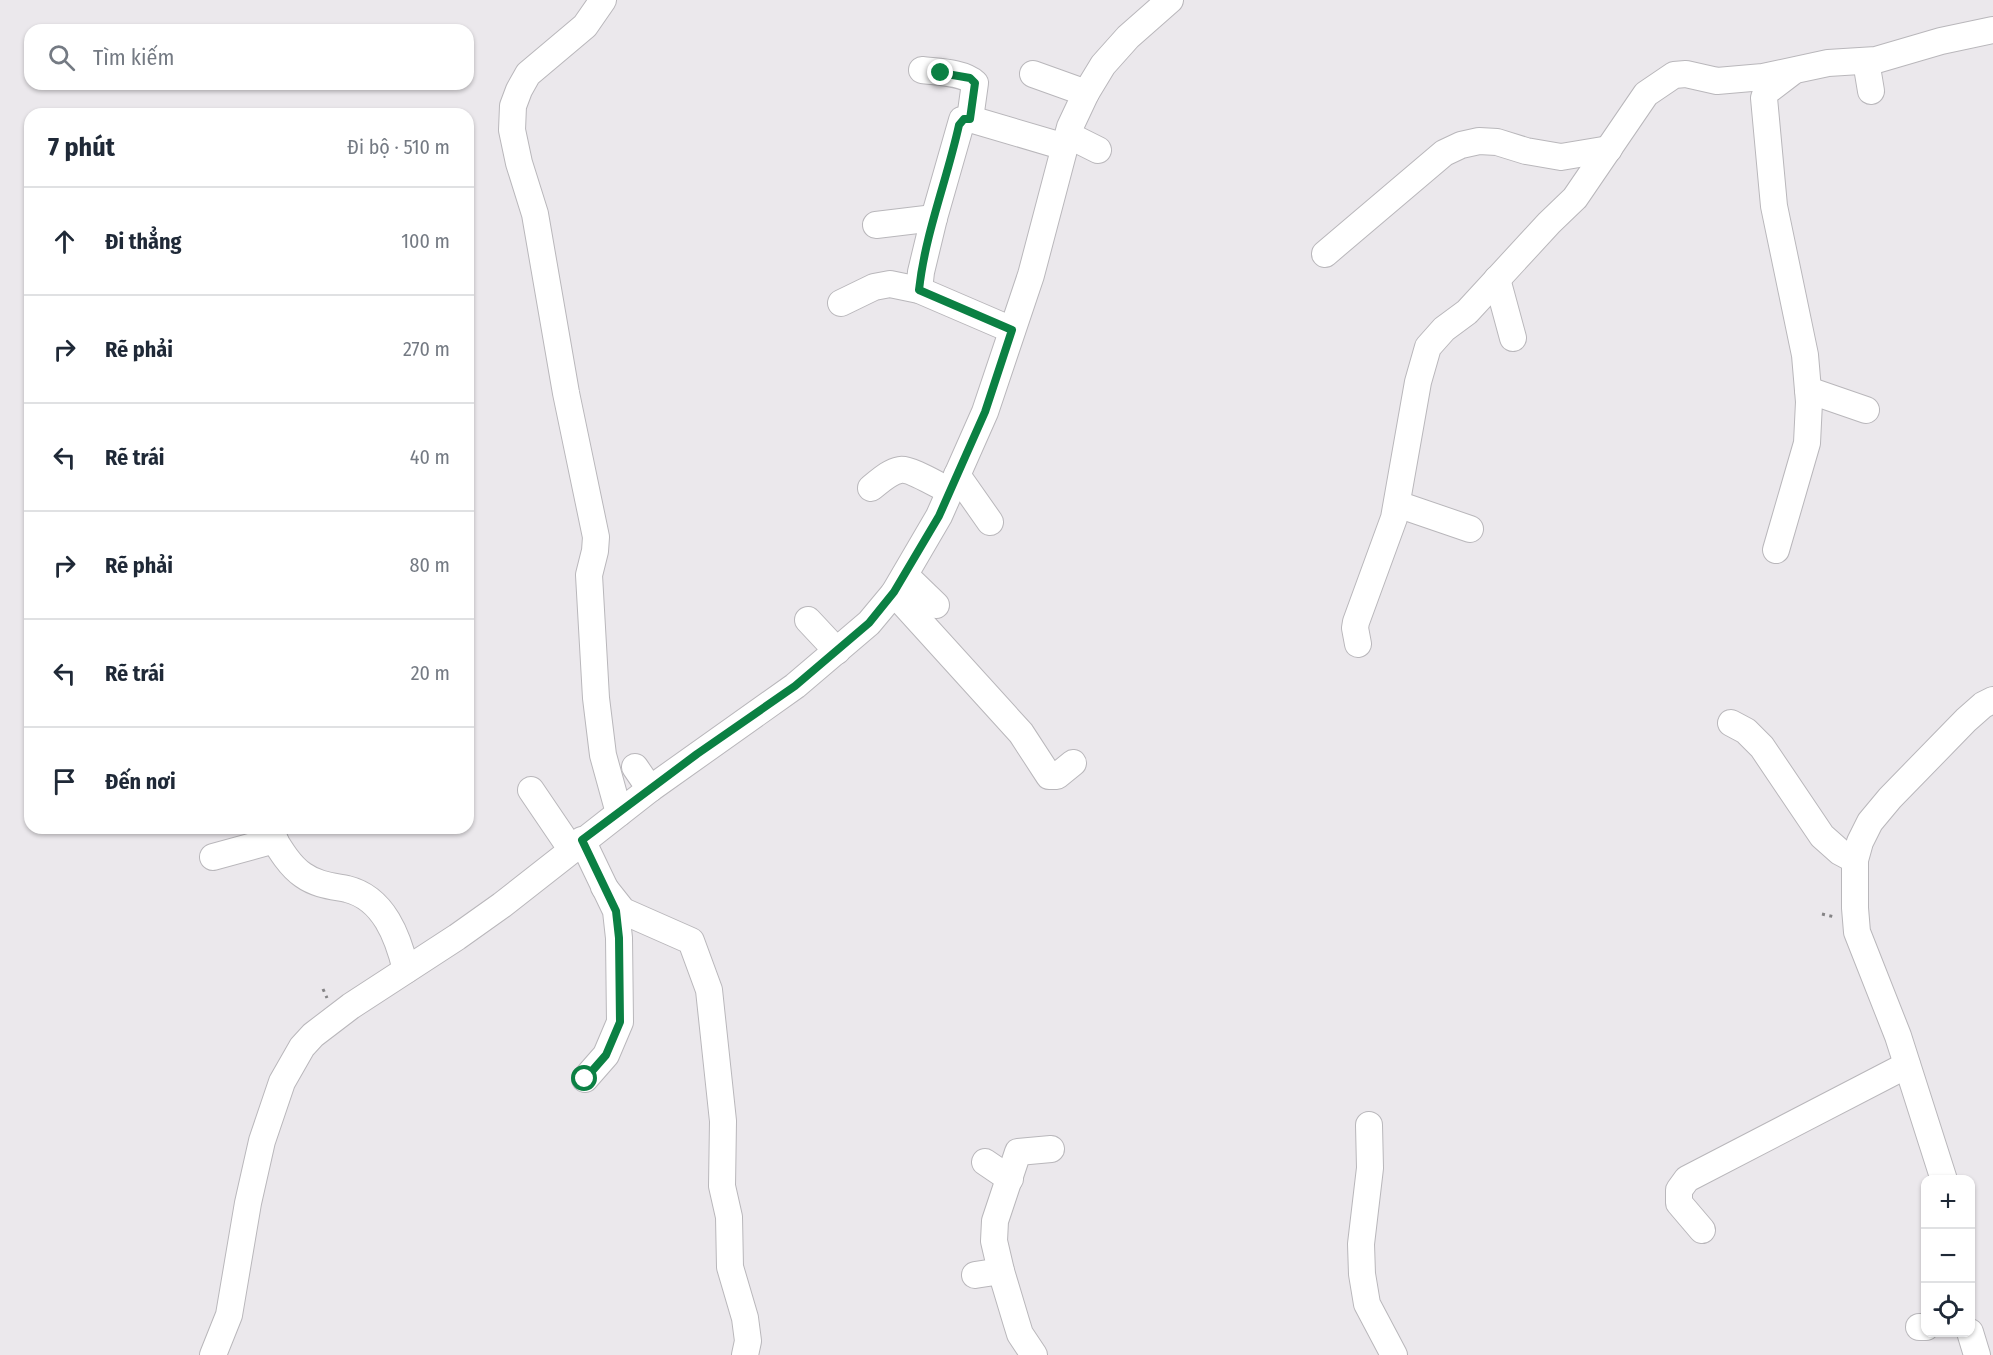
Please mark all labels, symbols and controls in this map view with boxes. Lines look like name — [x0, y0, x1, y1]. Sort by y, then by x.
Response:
search box — [24, 24, 474, 90]
icon: search — [45, 41, 78, 74]
text: Tìm kiếm — [93, 44, 174, 71]
route end — [927, 59, 953, 85]
text: 7 phút — [48, 132, 115, 163]
text: Đi bộ · 510 m — [347, 135, 450, 159]
icon: ahead — [48, 225, 81, 258]
text: Đi thẳng — [105, 228, 181, 255]
text: 100 m — [401, 229, 450, 253]
icon: right — [48, 333, 81, 366]
text: Rẽ phải — [105, 336, 173, 363]
text: 270 m — [403, 337, 450, 361]
icon: left — [48, 441, 81, 474]
text: Rẽ trái — [105, 444, 165, 471]
text: 40 m — [410, 445, 450, 469]
icon: right — [48, 549, 81, 582]
text: Rẽ phải — [105, 552, 173, 579]
text: 80 m — [410, 553, 450, 577]
icon: left — [48, 657, 81, 690]
text: Rẽ trái — [105, 660, 165, 687]
text: 20 m — [411, 661, 450, 685]
icon: arrive — [48, 765, 81, 798]
text: Đến nơi — [105, 768, 176, 795]
route start — [571, 1065, 597, 1091]
map controls — [1921, 1175, 1975, 1337]
button: + — [1921, 1175, 1975, 1229]
button: − — [1921, 1229, 1975, 1283]
button: locate — [1921, 1283, 1975, 1337]

